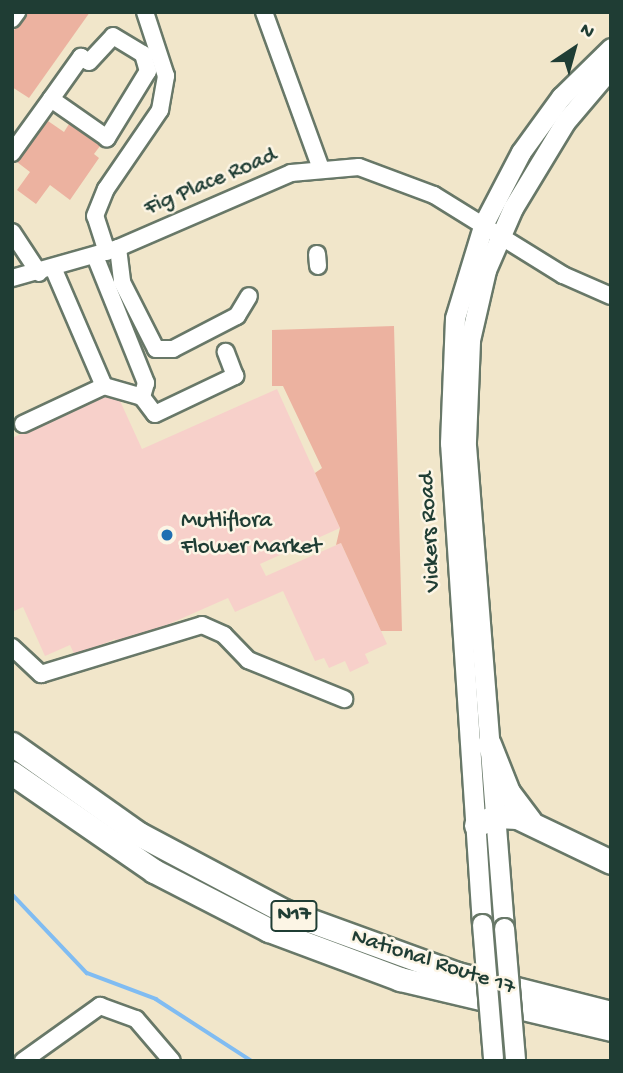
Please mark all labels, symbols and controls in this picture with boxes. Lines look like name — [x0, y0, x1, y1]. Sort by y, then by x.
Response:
north arrow — [539, 14, 609, 84]
text: N — [575, 19, 598, 45]
street label: Fig Place Road — [141, 143, 281, 223]
street label: Vickers Road — [414, 471, 448, 593]
place label: Mutliflora Flower Market — [181, 508, 321, 562]
marker: Mutliflora Flower Market — [159, 527, 175, 543]
road number: N17 — [270, 898, 318, 934]
street label: National Route 17 — [347, 923, 519, 1003]

